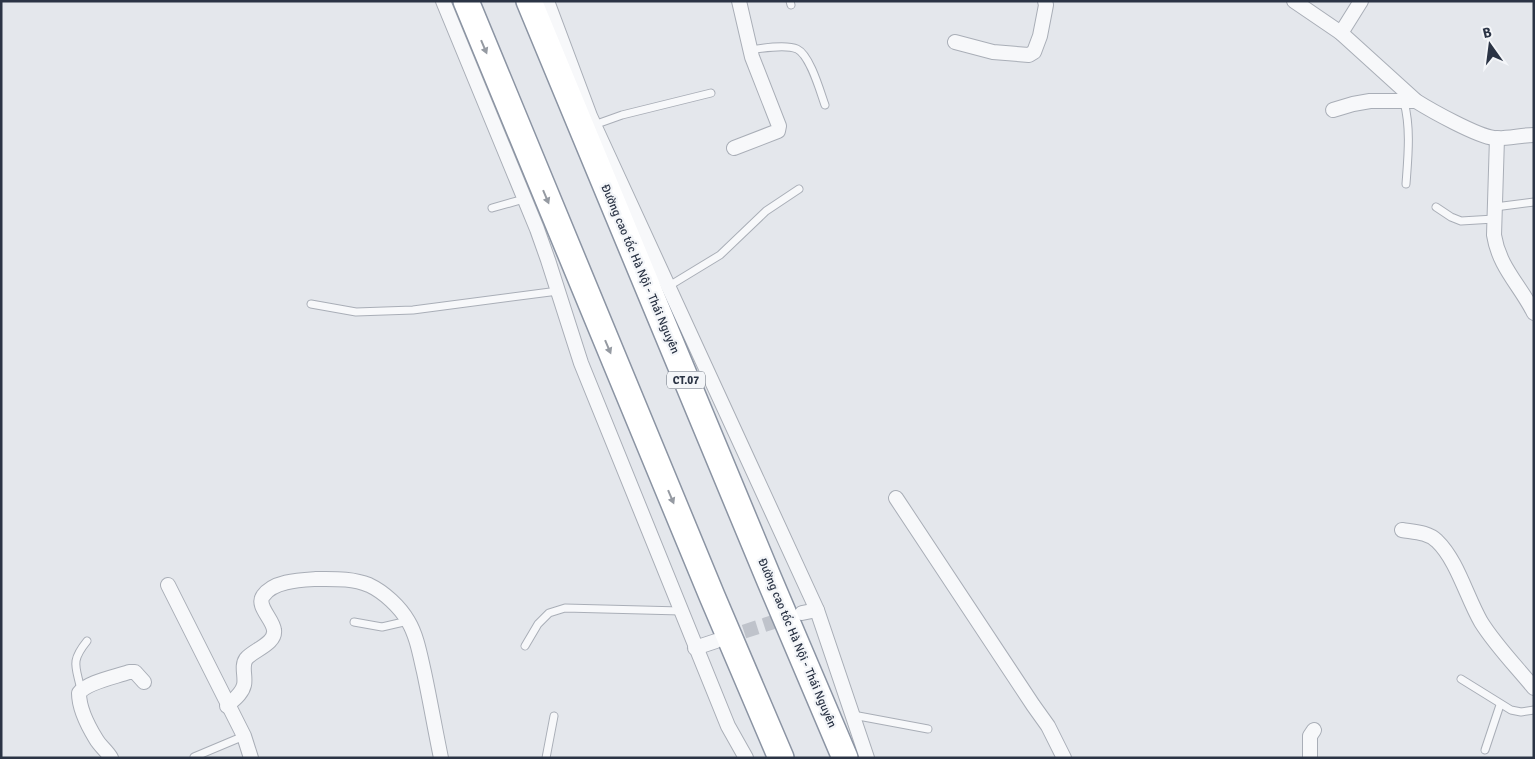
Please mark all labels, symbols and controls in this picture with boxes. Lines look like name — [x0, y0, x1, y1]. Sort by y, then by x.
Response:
north arrow — [1465, 20, 1515, 70]
text: B — [1481, 23, 1494, 42]
one-way arrow — [480, 40, 488, 54]
street label: Đường cao tốc Hà Nội - Thái Nguyên — [597, 182, 683, 356]
one-way arrow — [542, 190, 550, 205]
one-way arrow — [605, 340, 613, 354]
road number: CT.07 — [667, 372, 705, 388]
one-way arrow — [667, 490, 675, 504]
street label: Đường cao tốc Hà Nội - Thái Nguyên — [754, 556, 840, 730]

